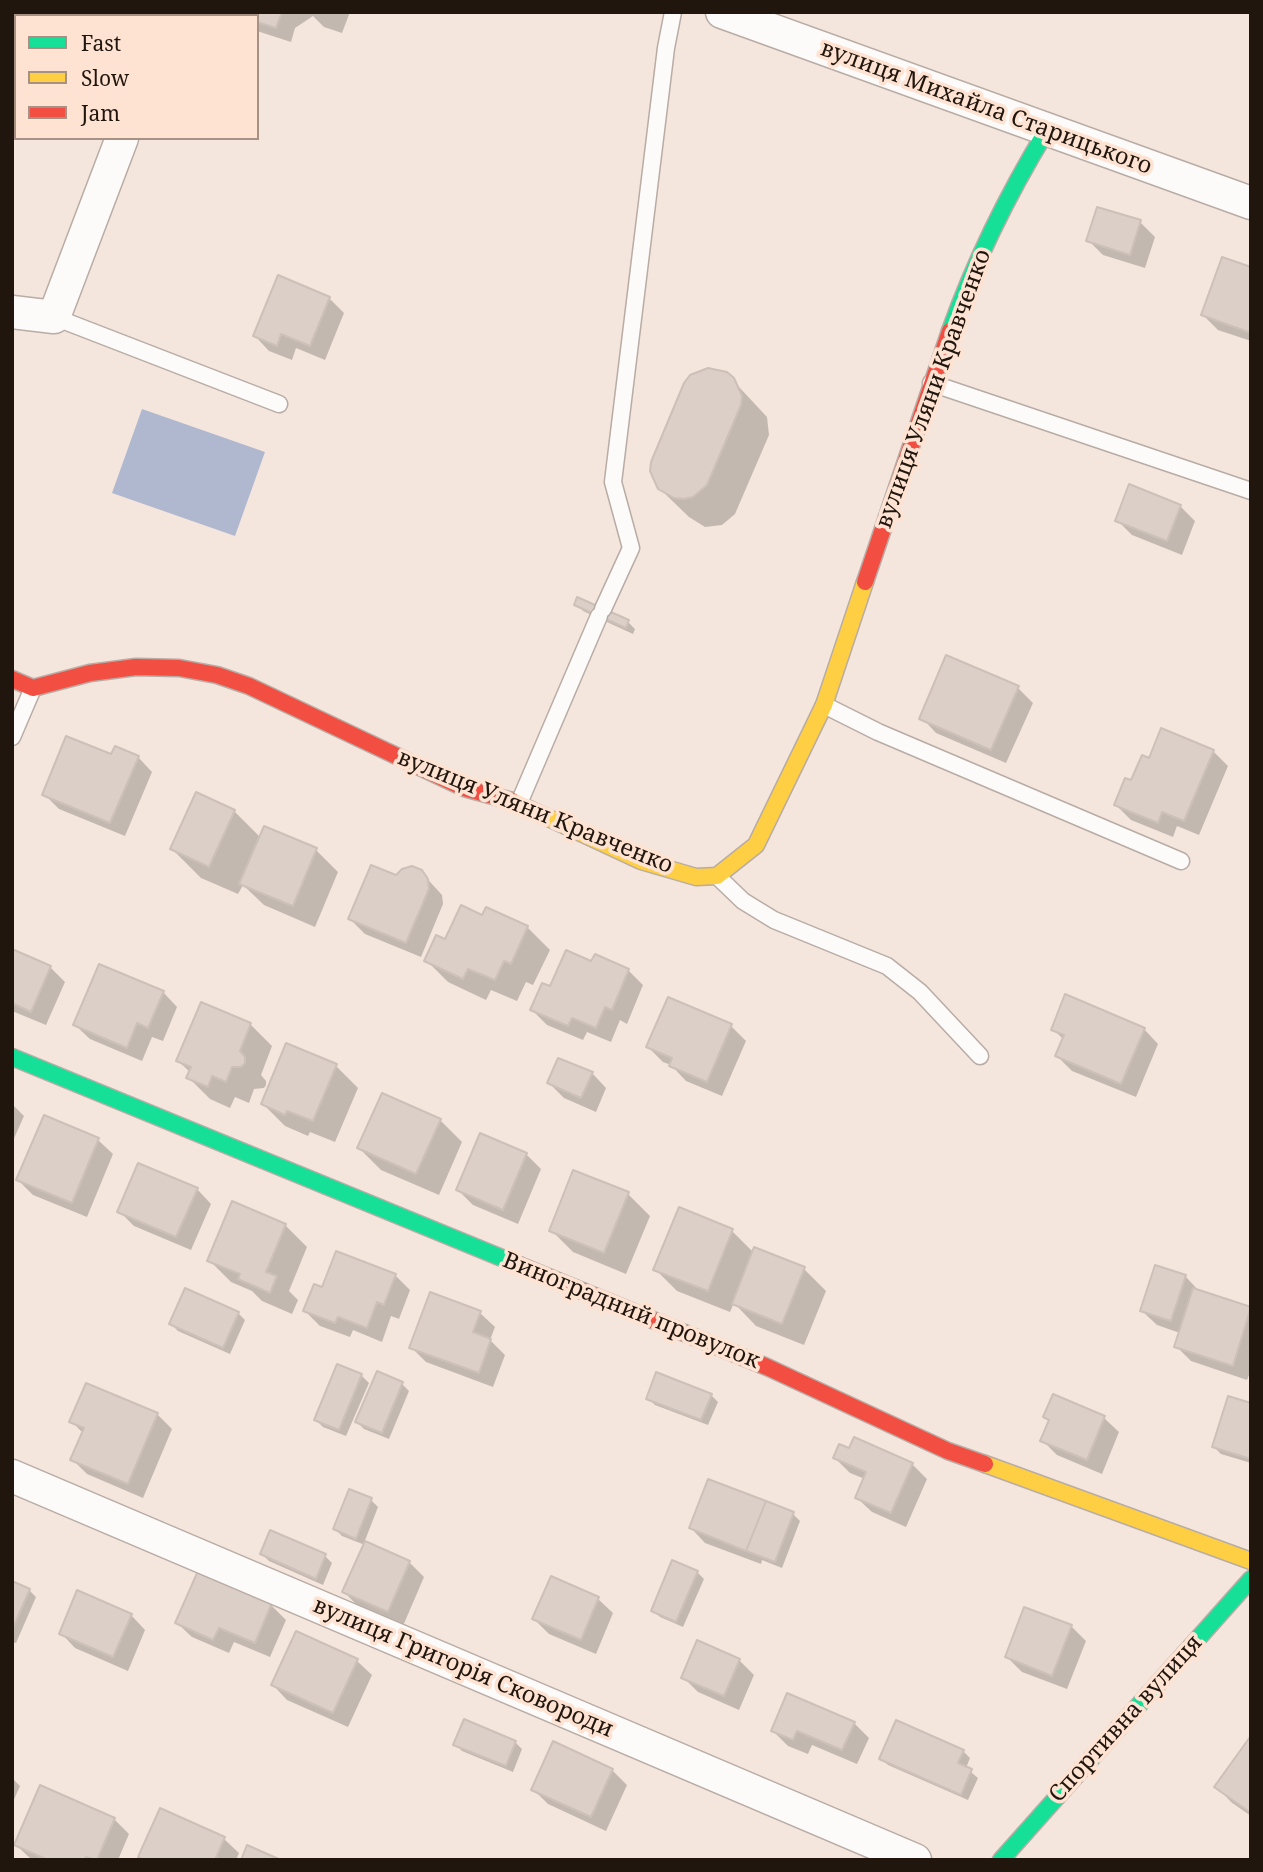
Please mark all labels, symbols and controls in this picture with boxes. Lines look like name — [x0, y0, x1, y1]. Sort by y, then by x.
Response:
legend — [14, 14, 259, 140]
text: Fast — [81, 29, 121, 57]
street label: вулиця Михайла Старицького — [817, 35, 1155, 181]
text: Slow — [81, 64, 129, 92]
text: Jam — [81, 99, 120, 127]
street label: вулиця Уляни Кравченко — [871, 246, 997, 532]
street label: вулиця Уляни Кравченко — [393, 744, 677, 880]
street label: Виноградний провулок — [499, 1247, 763, 1375]
street label: вулиця Григорія Сковороди — [309, 1592, 617, 1744]
street label: Спортивна вулиця — [1044, 1630, 1208, 1808]

